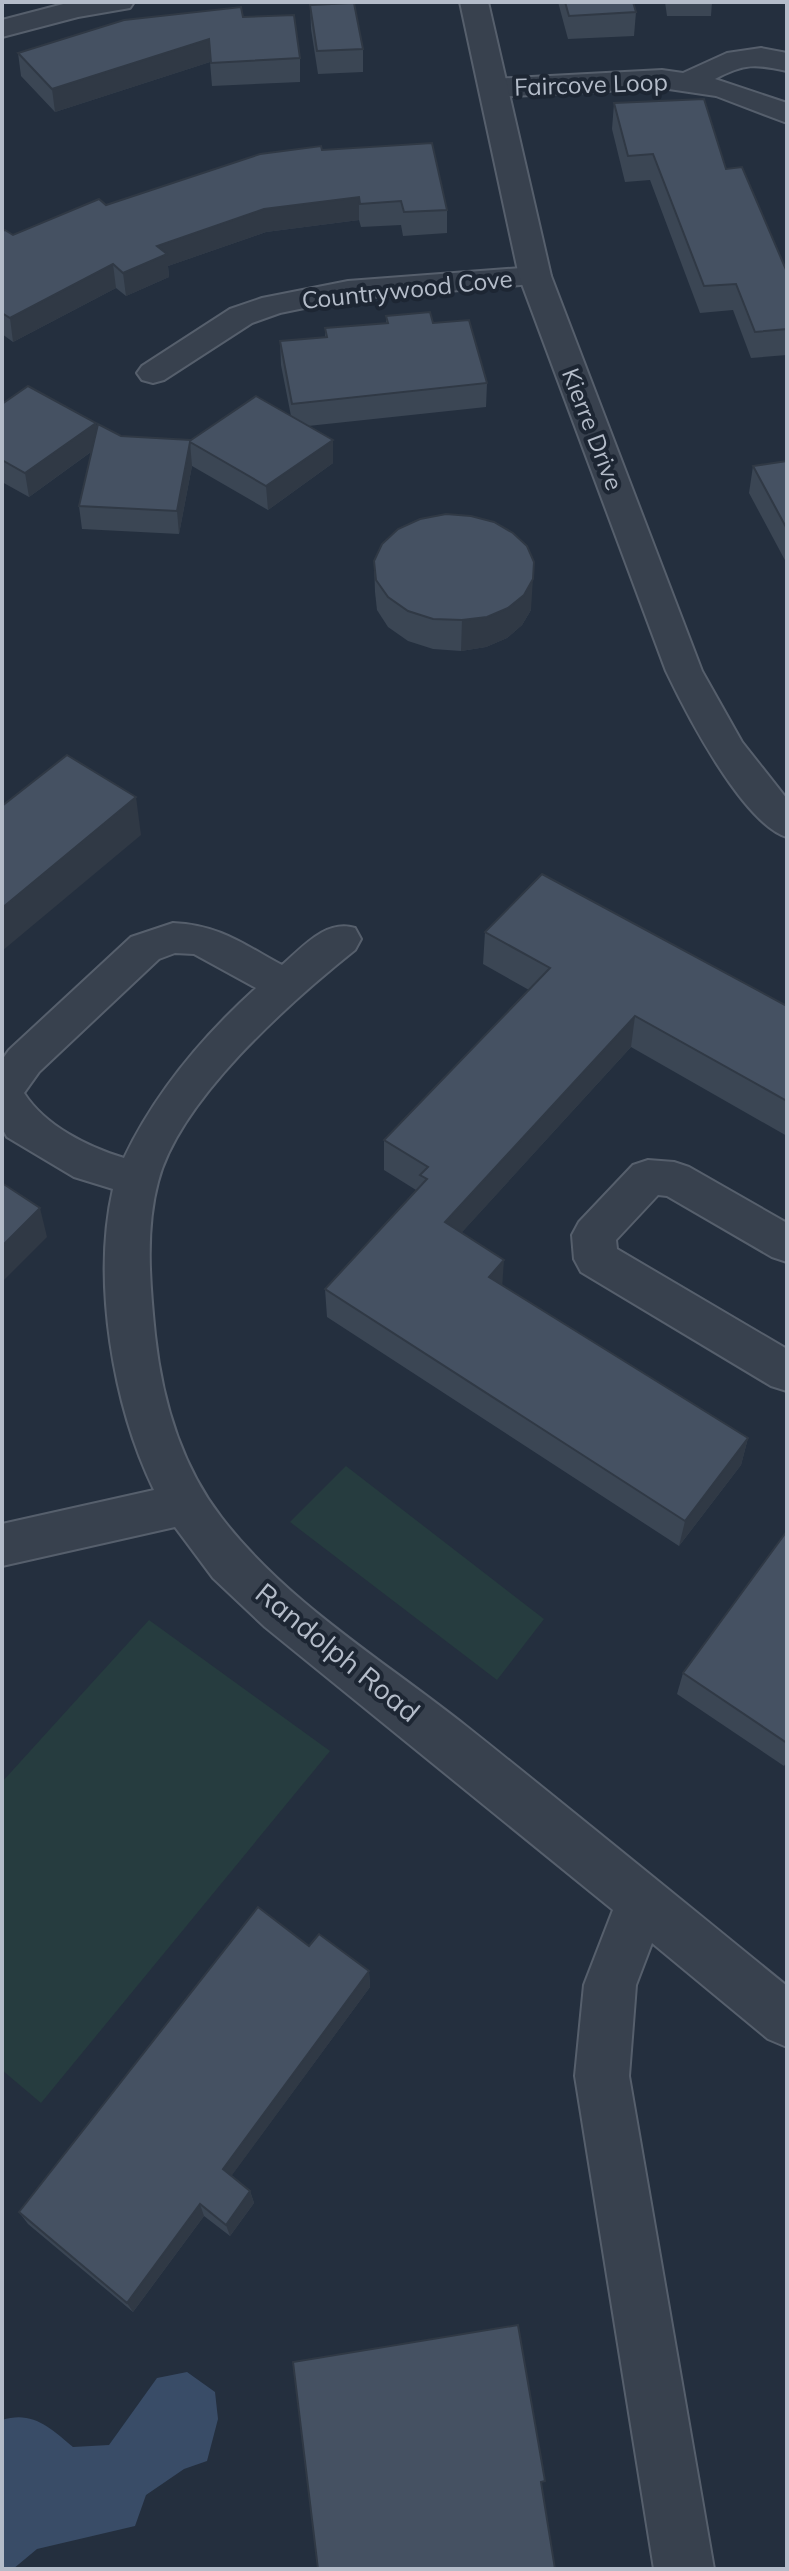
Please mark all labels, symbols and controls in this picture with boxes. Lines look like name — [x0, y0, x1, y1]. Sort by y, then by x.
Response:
street label: Faircove Loop — [514, 66, 668, 102]
street label: Countrywood Cove — [300, 263, 514, 315]
street label: Kierre Drive — [556, 364, 630, 494]
street label: Randolph Road — [249, 1575, 427, 1729]

